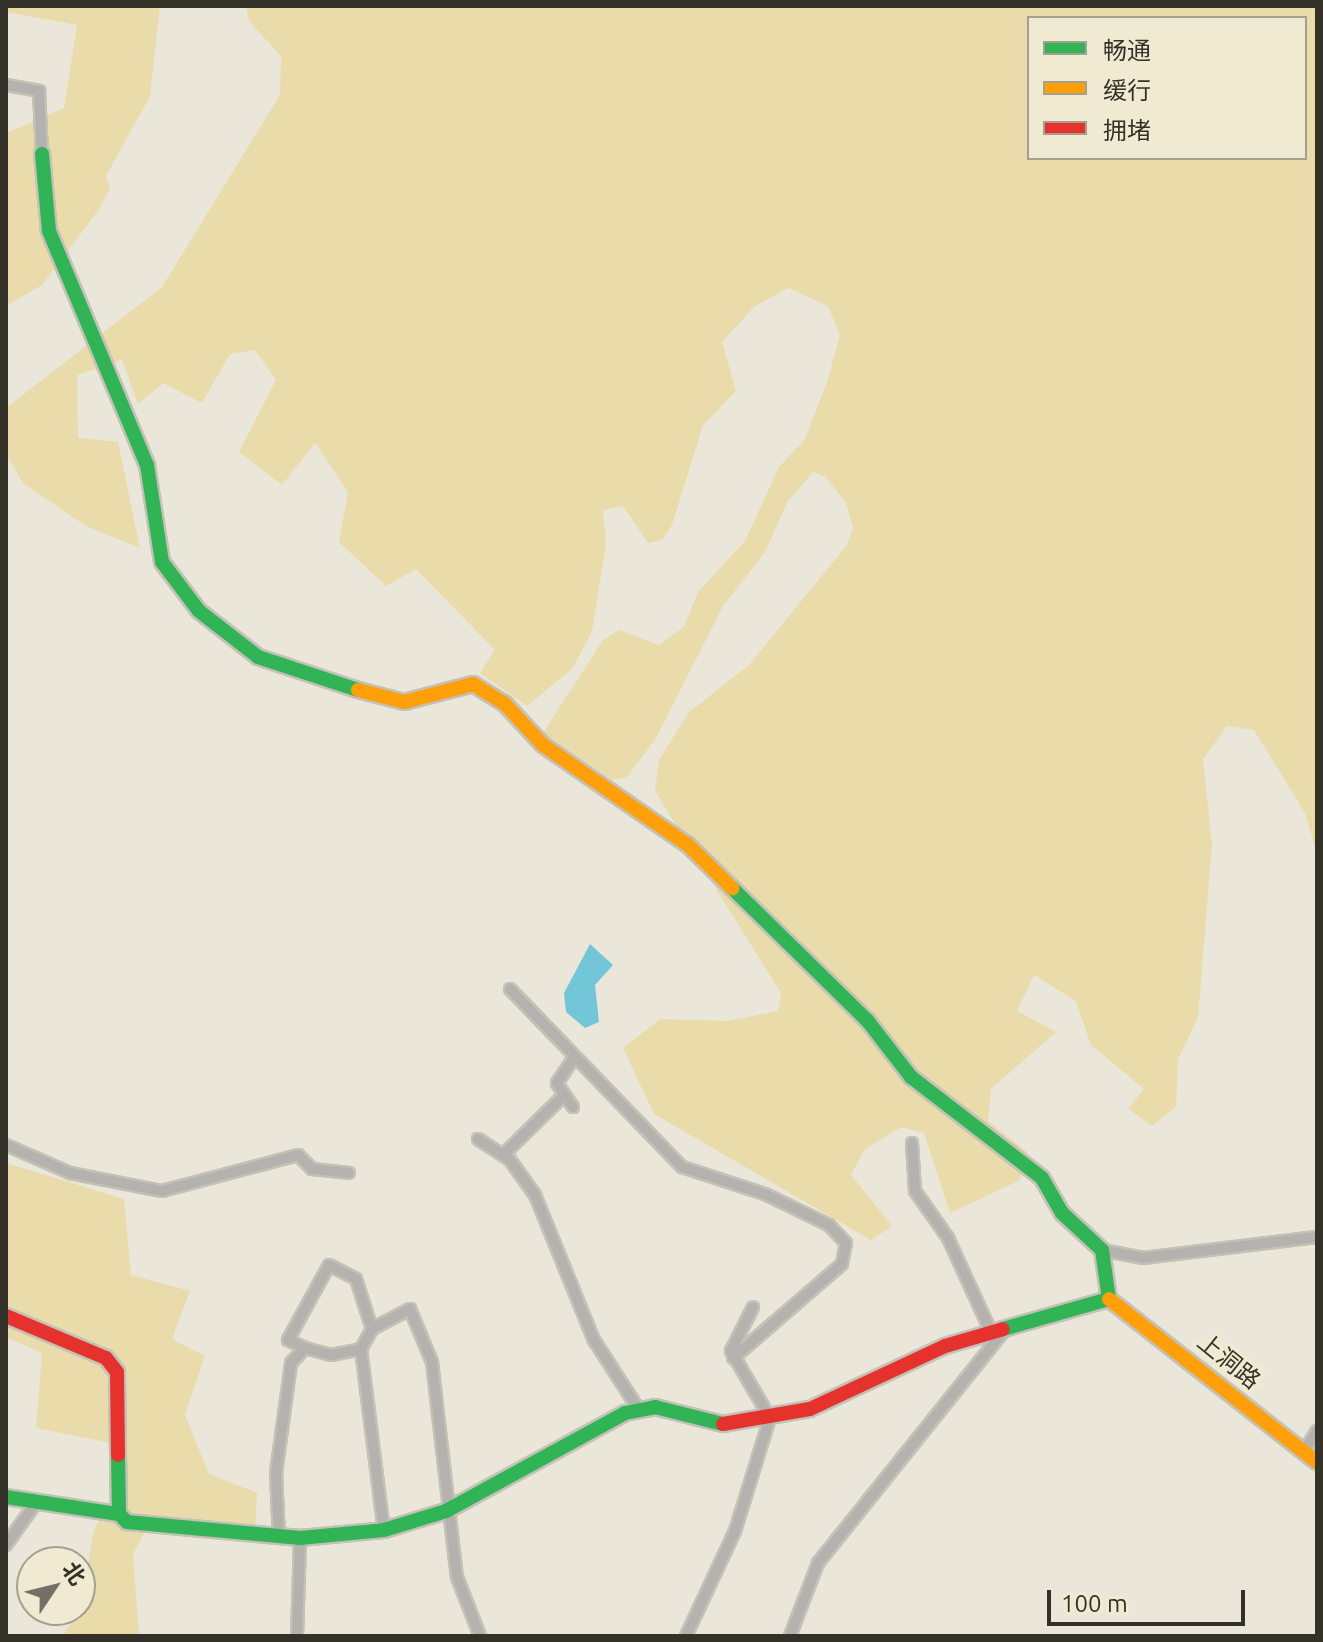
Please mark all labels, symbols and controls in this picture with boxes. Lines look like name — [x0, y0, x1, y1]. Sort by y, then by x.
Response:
legend — [1027, 16, 1307, 160]
text: 畅通 — [1103, 37, 1151, 64]
text: 缓行 — [1103, 77, 1151, 104]
text: 拥堵 — [1103, 117, 1151, 144]
street label: 上洞路 — [1192, 1327, 1266, 1395]
north arrow — [16, 1546, 96, 1626]
text: 北 — [58, 1557, 91, 1589]
scale bar — [1051, 1574, 1249, 1624]
text: 100 m — [1061, 1590, 1128, 1617]

